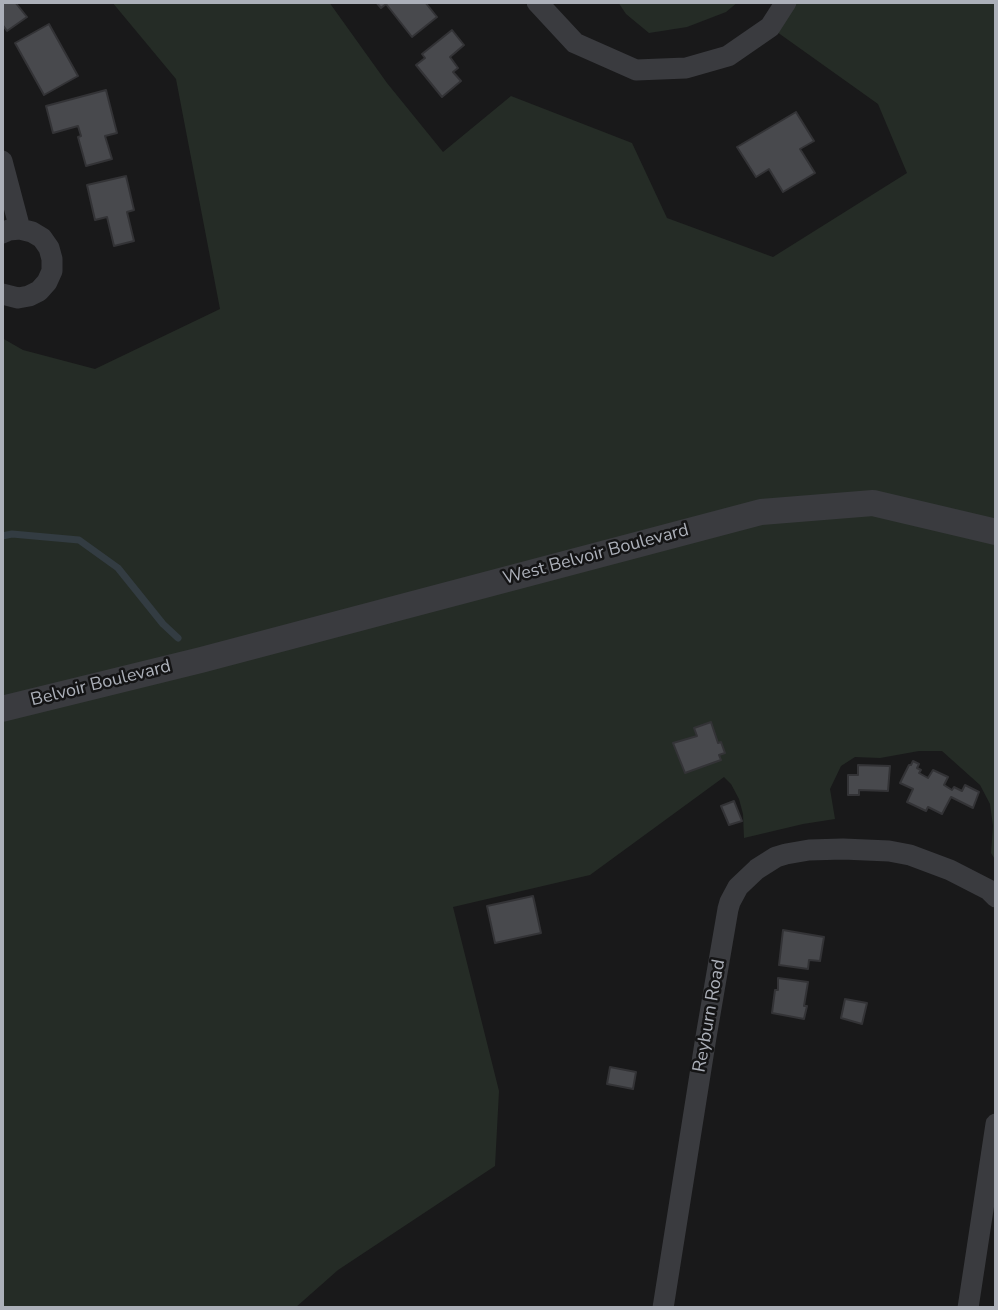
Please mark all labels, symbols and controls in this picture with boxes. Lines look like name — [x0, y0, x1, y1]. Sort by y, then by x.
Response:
street label: West Belvoir Boulevard — [501, 520, 691, 590]
street label: Belvoir Boulevard — [29, 656, 173, 712]
street label: Reyburn Road — [689, 958, 731, 1074]

